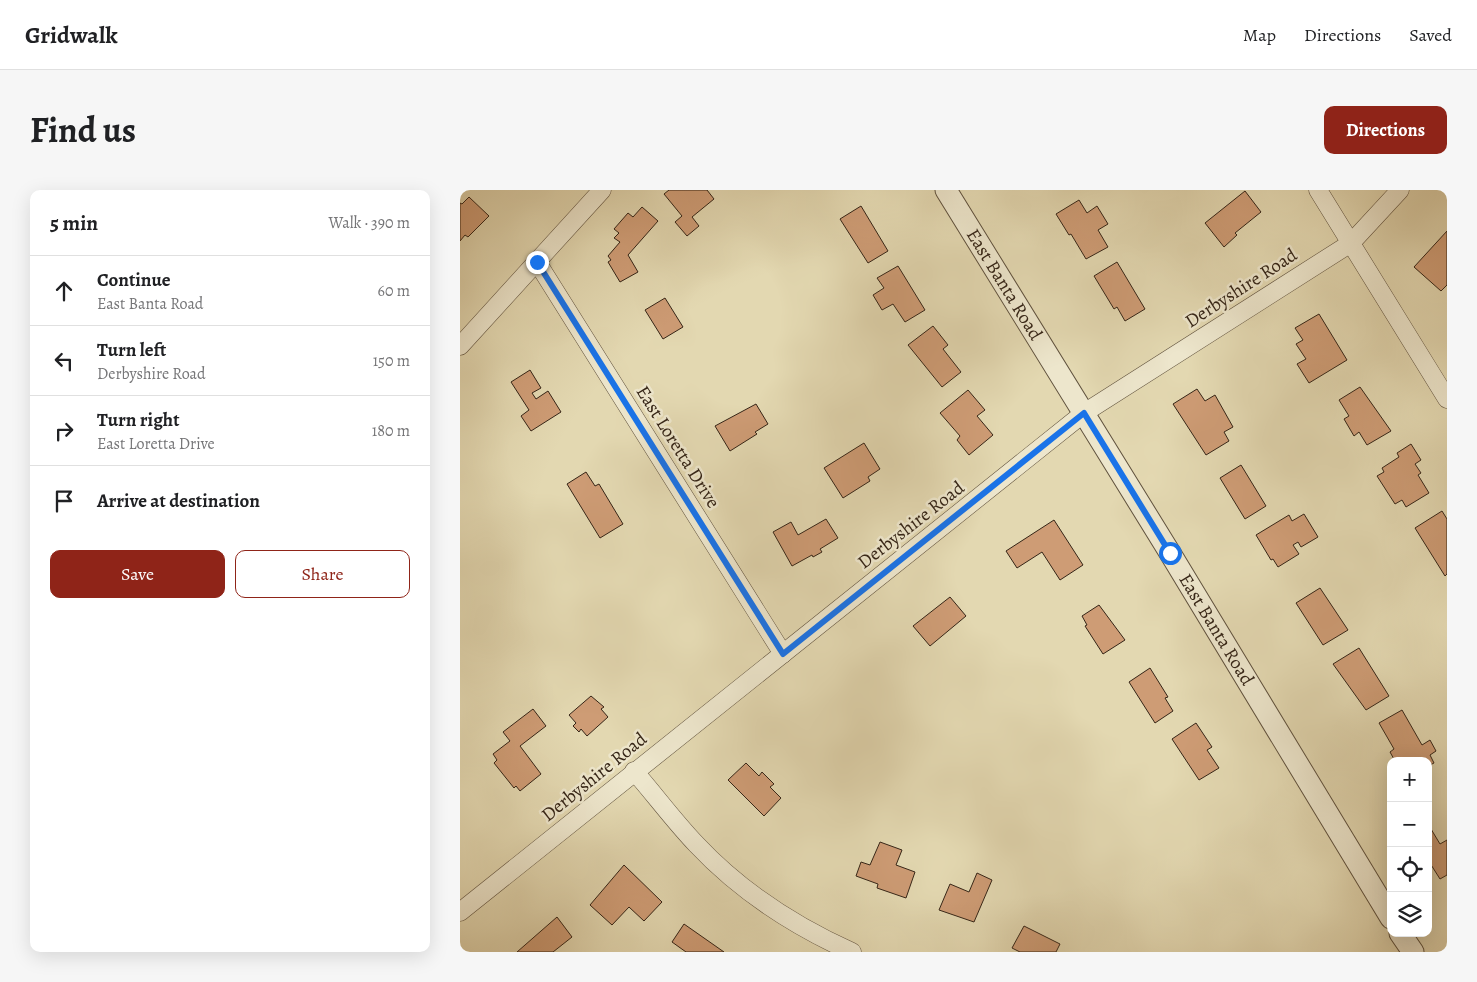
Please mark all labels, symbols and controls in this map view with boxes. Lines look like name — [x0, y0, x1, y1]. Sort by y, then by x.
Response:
text: Gridwalk — [25, 19, 118, 51]
text: Map — [1243, 23, 1276, 47]
text: Directions — [1304, 23, 1381, 47]
text: Saved — [1409, 23, 1452, 47]
text: Find us — [30, 106, 136, 154]
button: Directions — [1324, 106, 1447, 154]
text: 5 min — [50, 209, 98, 237]
text: Walk · 390 m — [329, 212, 410, 234]
street label: East Banta Road — [960, 224, 1049, 346]
street label: Derbyshire Road — [1180, 242, 1303, 334]
route end — [526, 251, 549, 274]
text: Continue — [97, 267, 171, 293]
icon: ahead — [50, 277, 78, 305]
text: 60 m — [378, 280, 410, 302]
text: East Banta Road — [97, 293, 203, 315]
text: Turn left — [97, 337, 166, 363]
icon: left — [50, 347, 78, 375]
text: 150 m — [373, 350, 410, 372]
text: Derbyshire Road — [97, 363, 206, 385]
street label: East Loretta Drive — [630, 381, 726, 513]
text: Turn right — [97, 407, 179, 433]
icon: right — [50, 417, 78, 445]
text: 180 m — [372, 420, 410, 442]
text: East Loretta Drive — [97, 433, 215, 455]
street label: Derbyshire Road — [852, 475, 970, 575]
icon: arrive — [50, 487, 78, 515]
text: Arrive at destination — [97, 488, 260, 514]
route start — [1159, 542, 1182, 565]
button: Save — [50, 550, 225, 598]
button: Share — [235, 550, 410, 598]
street label: East Banta Road — [1172, 569, 1261, 691]
street label: Derbyshire Road — [536, 726, 653, 828]
map controls — [1387, 757, 1432, 937]
button: + — [1387, 757, 1432, 802]
button: − — [1387, 802, 1432, 847]
button: locate — [1387, 847, 1432, 892]
button: layers — [1387, 892, 1432, 937]

